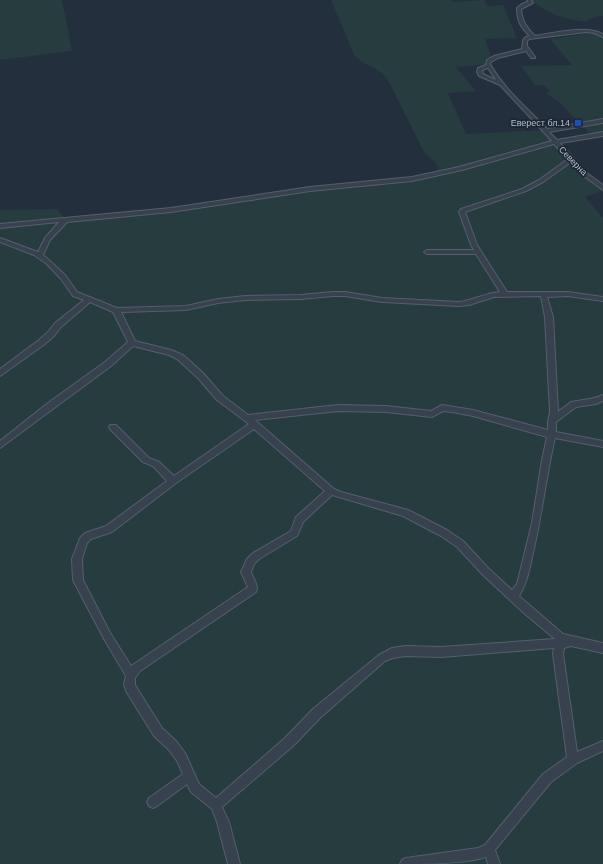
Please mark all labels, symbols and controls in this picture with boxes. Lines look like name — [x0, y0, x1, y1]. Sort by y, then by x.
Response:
place label: Еверест бл.14 — [511, 118, 570, 128]
marker: Еверест бл.14 — [573, 118, 583, 128]
street label: Северна — [557, 145, 589, 177]

